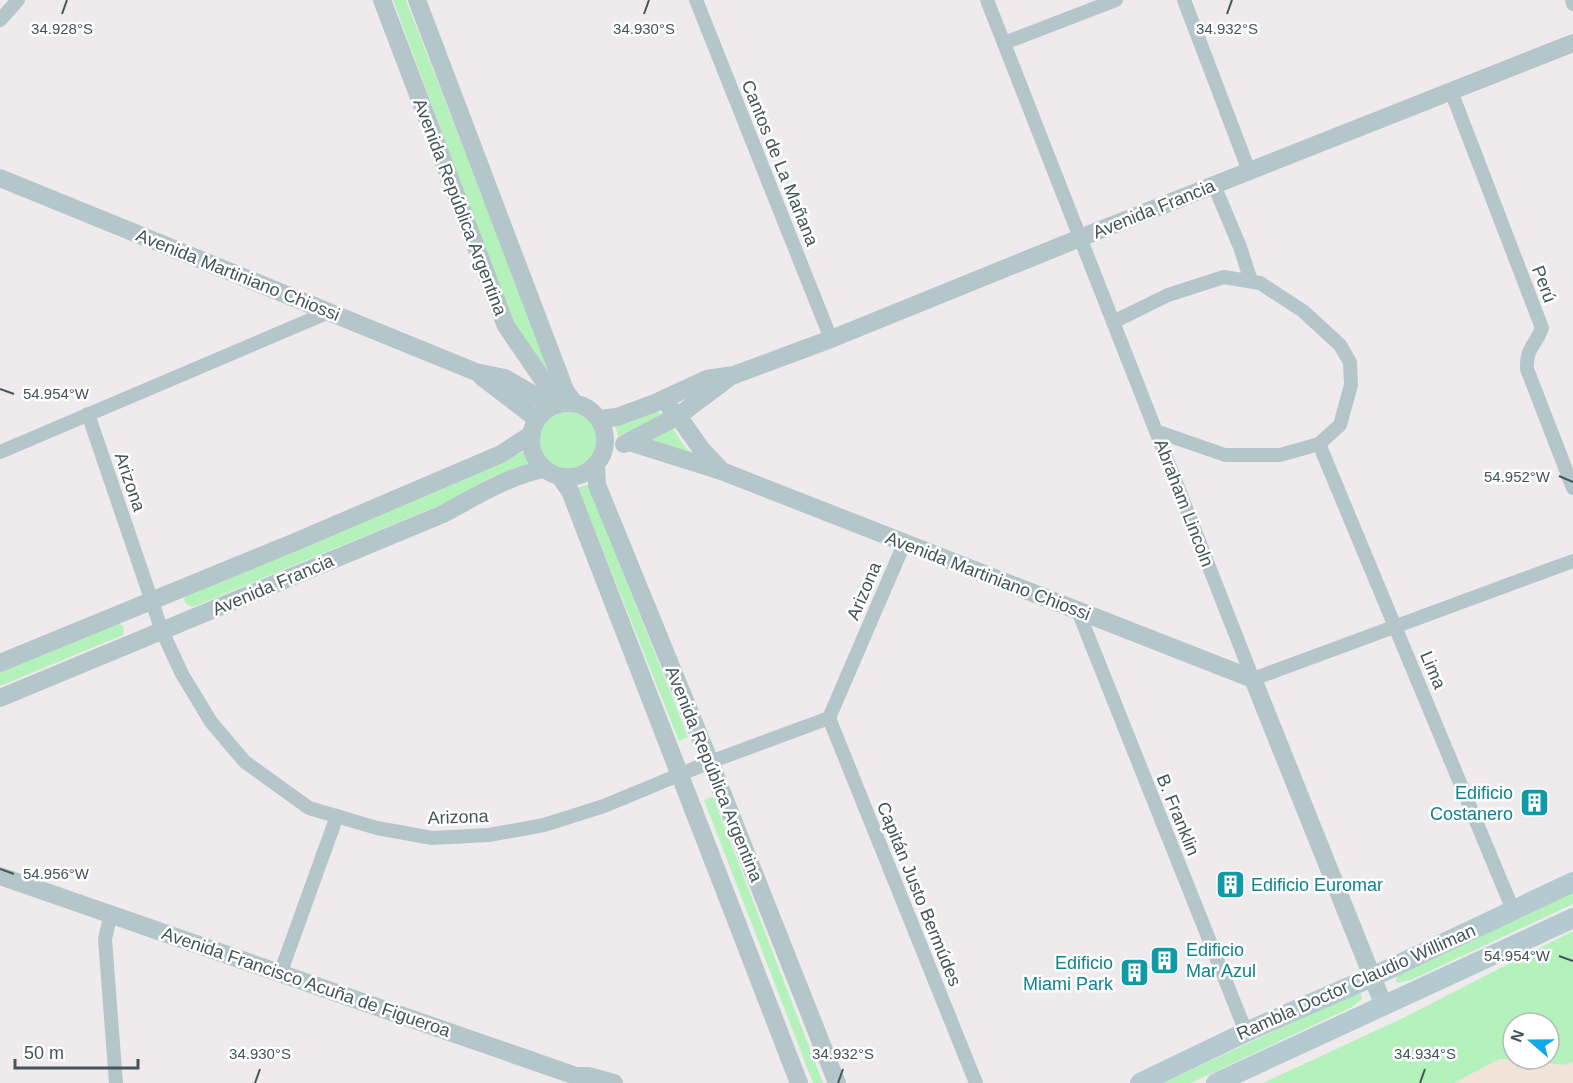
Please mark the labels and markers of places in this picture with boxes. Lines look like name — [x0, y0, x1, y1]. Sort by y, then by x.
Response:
place label: Edificio Costanero — [1430, 783, 1513, 824]
building icon: Edificio Costanero — [1518, 787, 1550, 819]
building icon: Edificio Euromar — [1214, 869, 1246, 901]
place label: Edificio Euromar — [1251, 875, 1383, 895]
place label: Edificio Mar Azul — [1186, 940, 1256, 981]
building icon: Edificio Mar Azul — [1149, 944, 1181, 976]
place label: Edificio Miami Park — [1023, 953, 1114, 994]
building icon: Edificio Miami Park — [1118, 957, 1150, 989]

